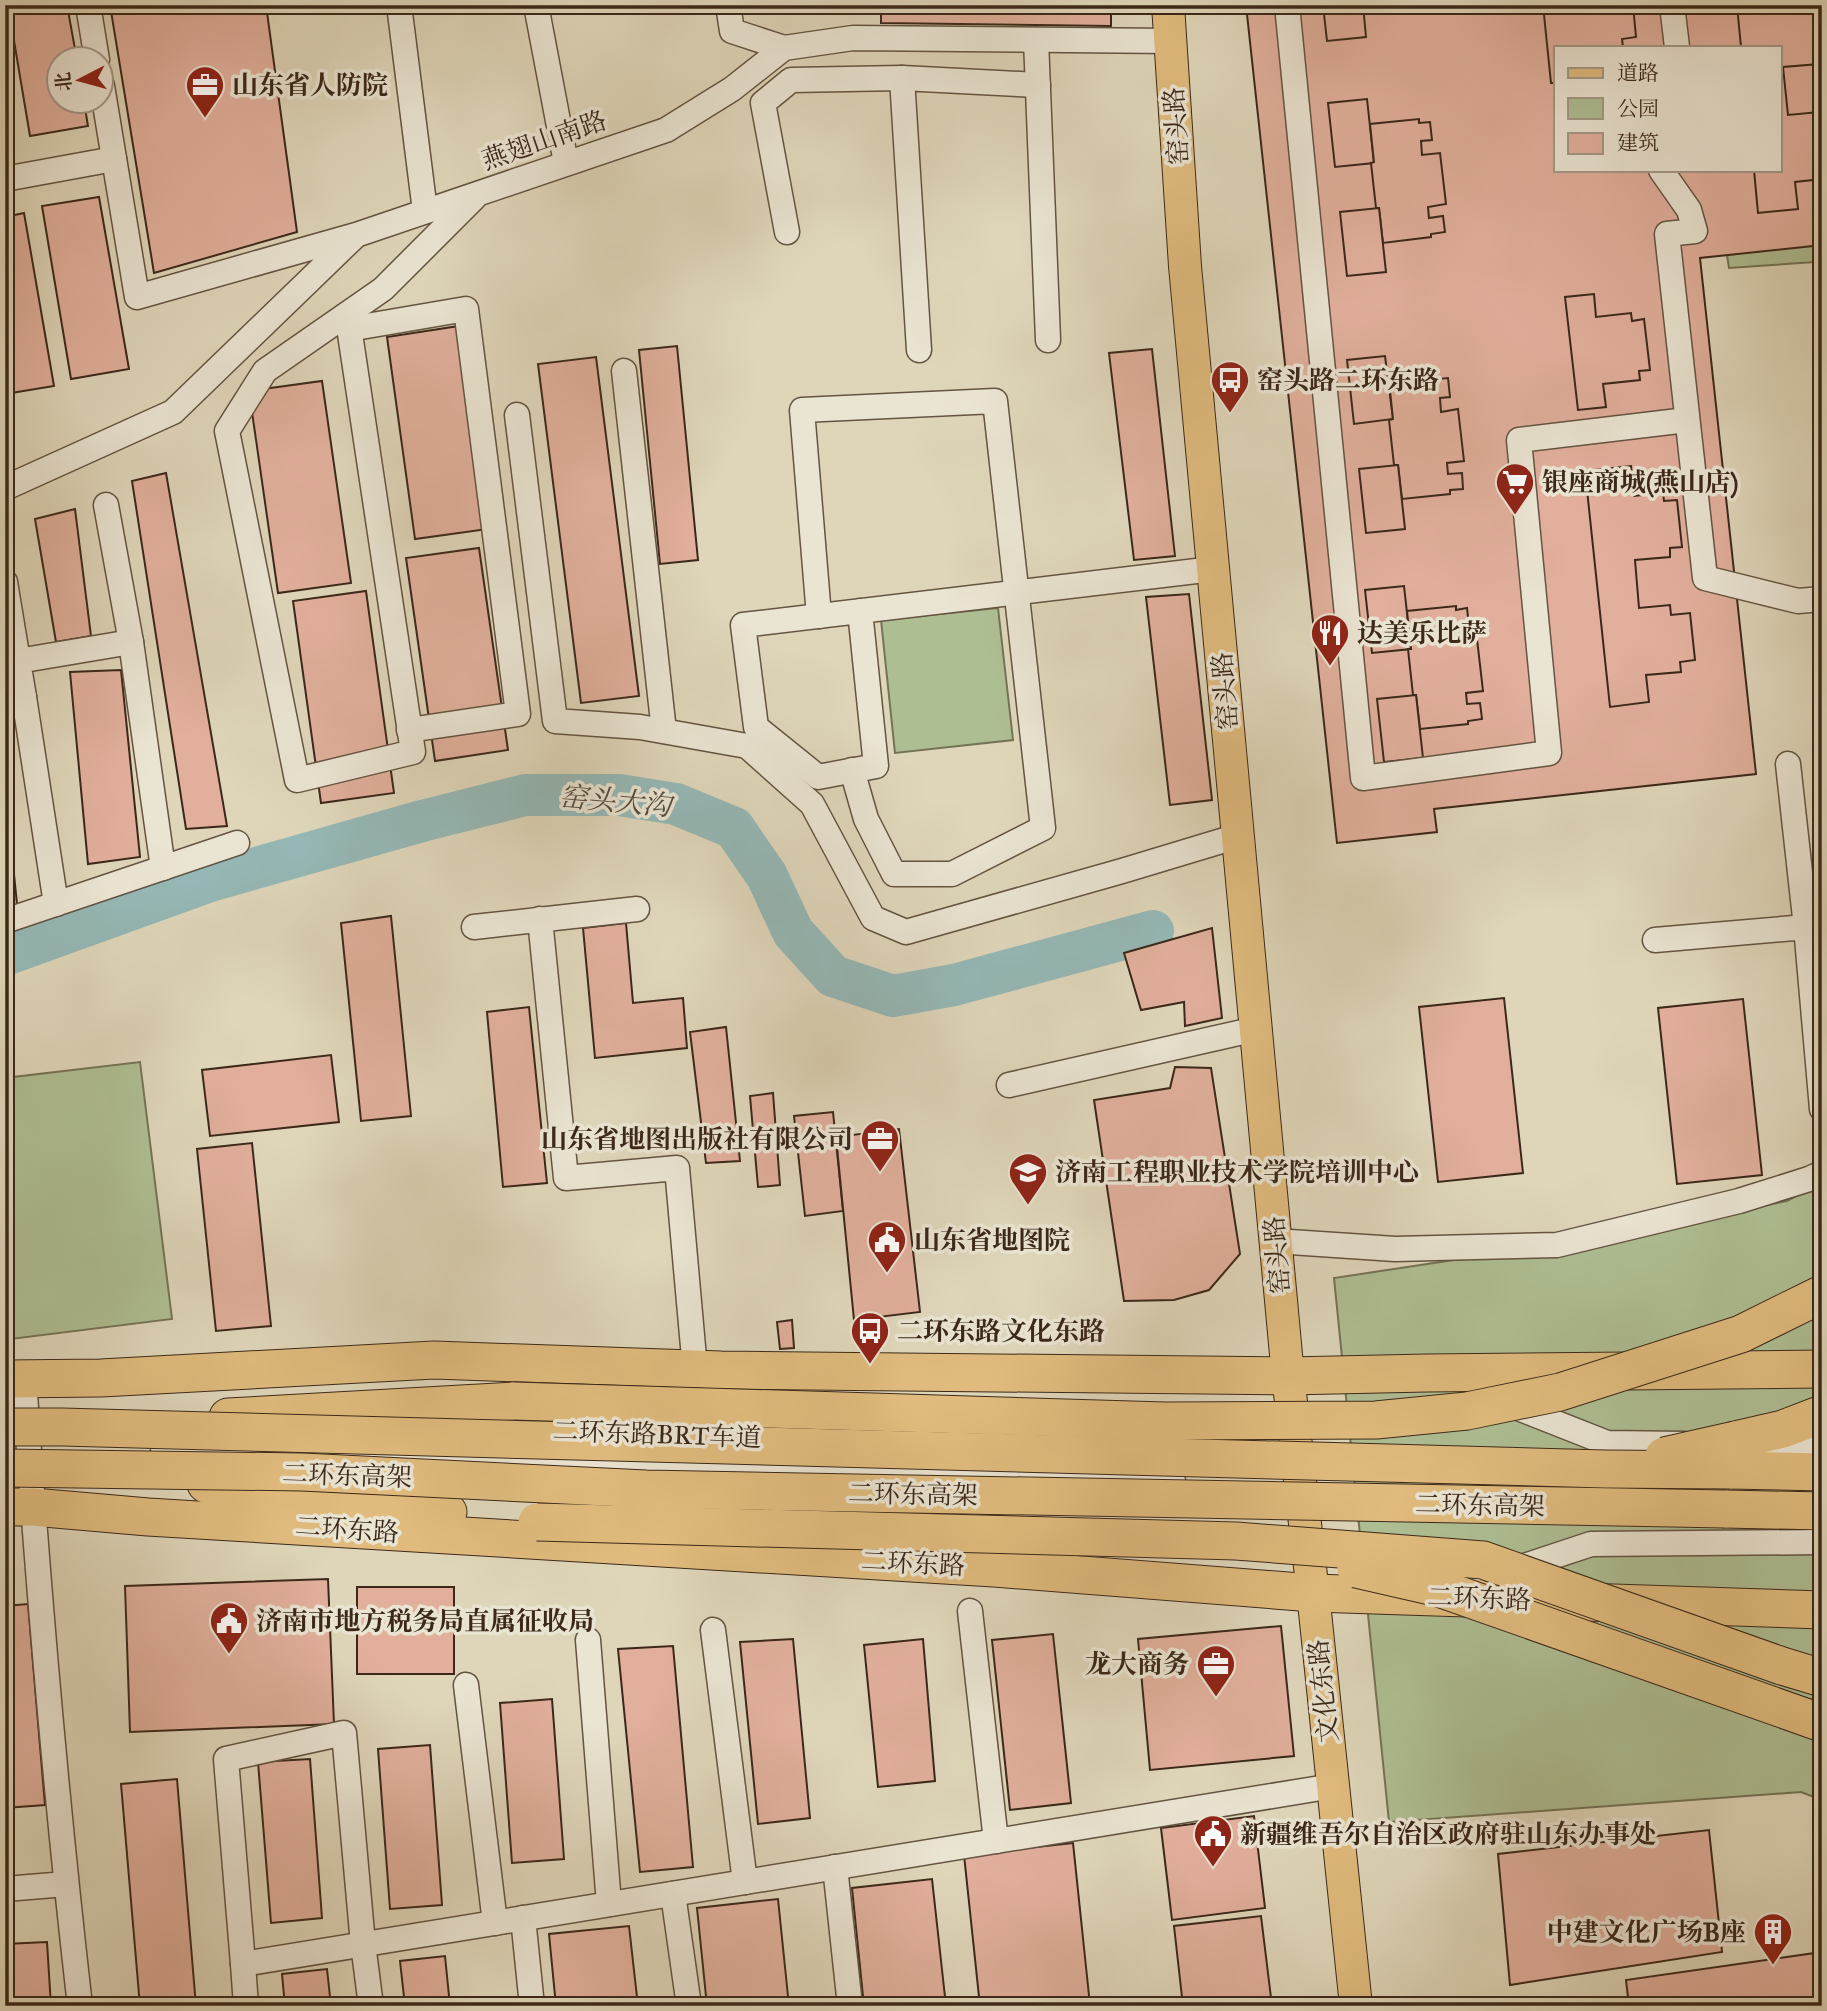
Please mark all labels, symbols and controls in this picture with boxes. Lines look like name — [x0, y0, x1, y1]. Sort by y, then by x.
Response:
north arrow — [46, 46, 116, 116]
legend — [1554, 46, 1782, 172]
text: 道路 — [1617, 60, 1659, 86]
office icon: 山东省人防院 — [184, 64, 226, 119]
place label: 山东省人防院 — [232, 69, 388, 101]
text: 北 — [51, 71, 76, 92]
street label: 窑头路 — [1157, 86, 1195, 166]
text: 公园 — [1617, 96, 1659, 122]
street label: 燕翅山南路 — [477, 104, 611, 176]
text: 建筑 — [1617, 130, 1659, 156]
bus stop icon: 窑头路二环东路 — [1209, 359, 1251, 414]
place label: 窑头路二环东路 — [1257, 364, 1439, 396]
supermarket icon: 银座商城(燕山店) — [1494, 461, 1536, 516]
place label: 银座商城(燕山店) — [1542, 466, 1739, 499]
restaurant icon: 达美乐比萨 — [1309, 612, 1351, 667]
place label: 达美乐比萨 — [1357, 617, 1487, 649]
street label: 窑头路 — [1206, 651, 1244, 731]
water label: 窑头大沟 — [558, 779, 676, 824]
office icon: 山东省地图出版社有限公司 — [859, 1118, 901, 1173]
place label: 山东省地图出版社有限公司 — [541, 1123, 853, 1155]
school or university icon: 济南工程职业技术学院培训中心 — [1007, 1151, 1049, 1206]
place label: 济南工程职业技术学院培训中心 — [1055, 1156, 1419, 1188]
street label: 窑头路 — [1258, 1215, 1296, 1295]
public building icon: 山东省地图院 — [866, 1219, 908, 1274]
place label: 山东省地图院 — [914, 1224, 1070, 1256]
bus stop icon: 二环东路文化东路 — [849, 1310, 891, 1365]
place label: 二环东路文化东路 — [897, 1315, 1105, 1347]
street label: 二环东路BRT车道 — [552, 1414, 762, 1454]
street label: 二环东高架 — [281, 1457, 413, 1493]
street label: 二环东高架 — [848, 1477, 978, 1511]
street label: 二环东高架 — [1415, 1488, 1545, 1522]
street label: 二环东路 — [294, 1509, 400, 1549]
street label: 二环东路 — [860, 1544, 966, 1582]
street label: 二环东路 — [1426, 1580, 1532, 1616]
public building icon: 济南市地方税务局直属征收局 — [208, 1600, 250, 1655]
place label: 济南市地方税务局直属征收局 — [256, 1605, 594, 1637]
street label: 文化东路 — [1302, 1638, 1344, 1744]
office icon: 龙大商务 — [1195, 1643, 1237, 1698]
place label: 龙大商务 — [1085, 1648, 1189, 1680]
public building icon: 新疆维吾尔自治区政府驻山东办事处 — [1192, 1813, 1234, 1868]
place label: 新疆维吾尔自治区政府驻山东办事处 — [1240, 1818, 1656, 1850]
building icon: 中建文化广场B座 — [1752, 1911, 1794, 1966]
place label: 中建文化广场B座 — [1547, 1916, 1746, 1948]

